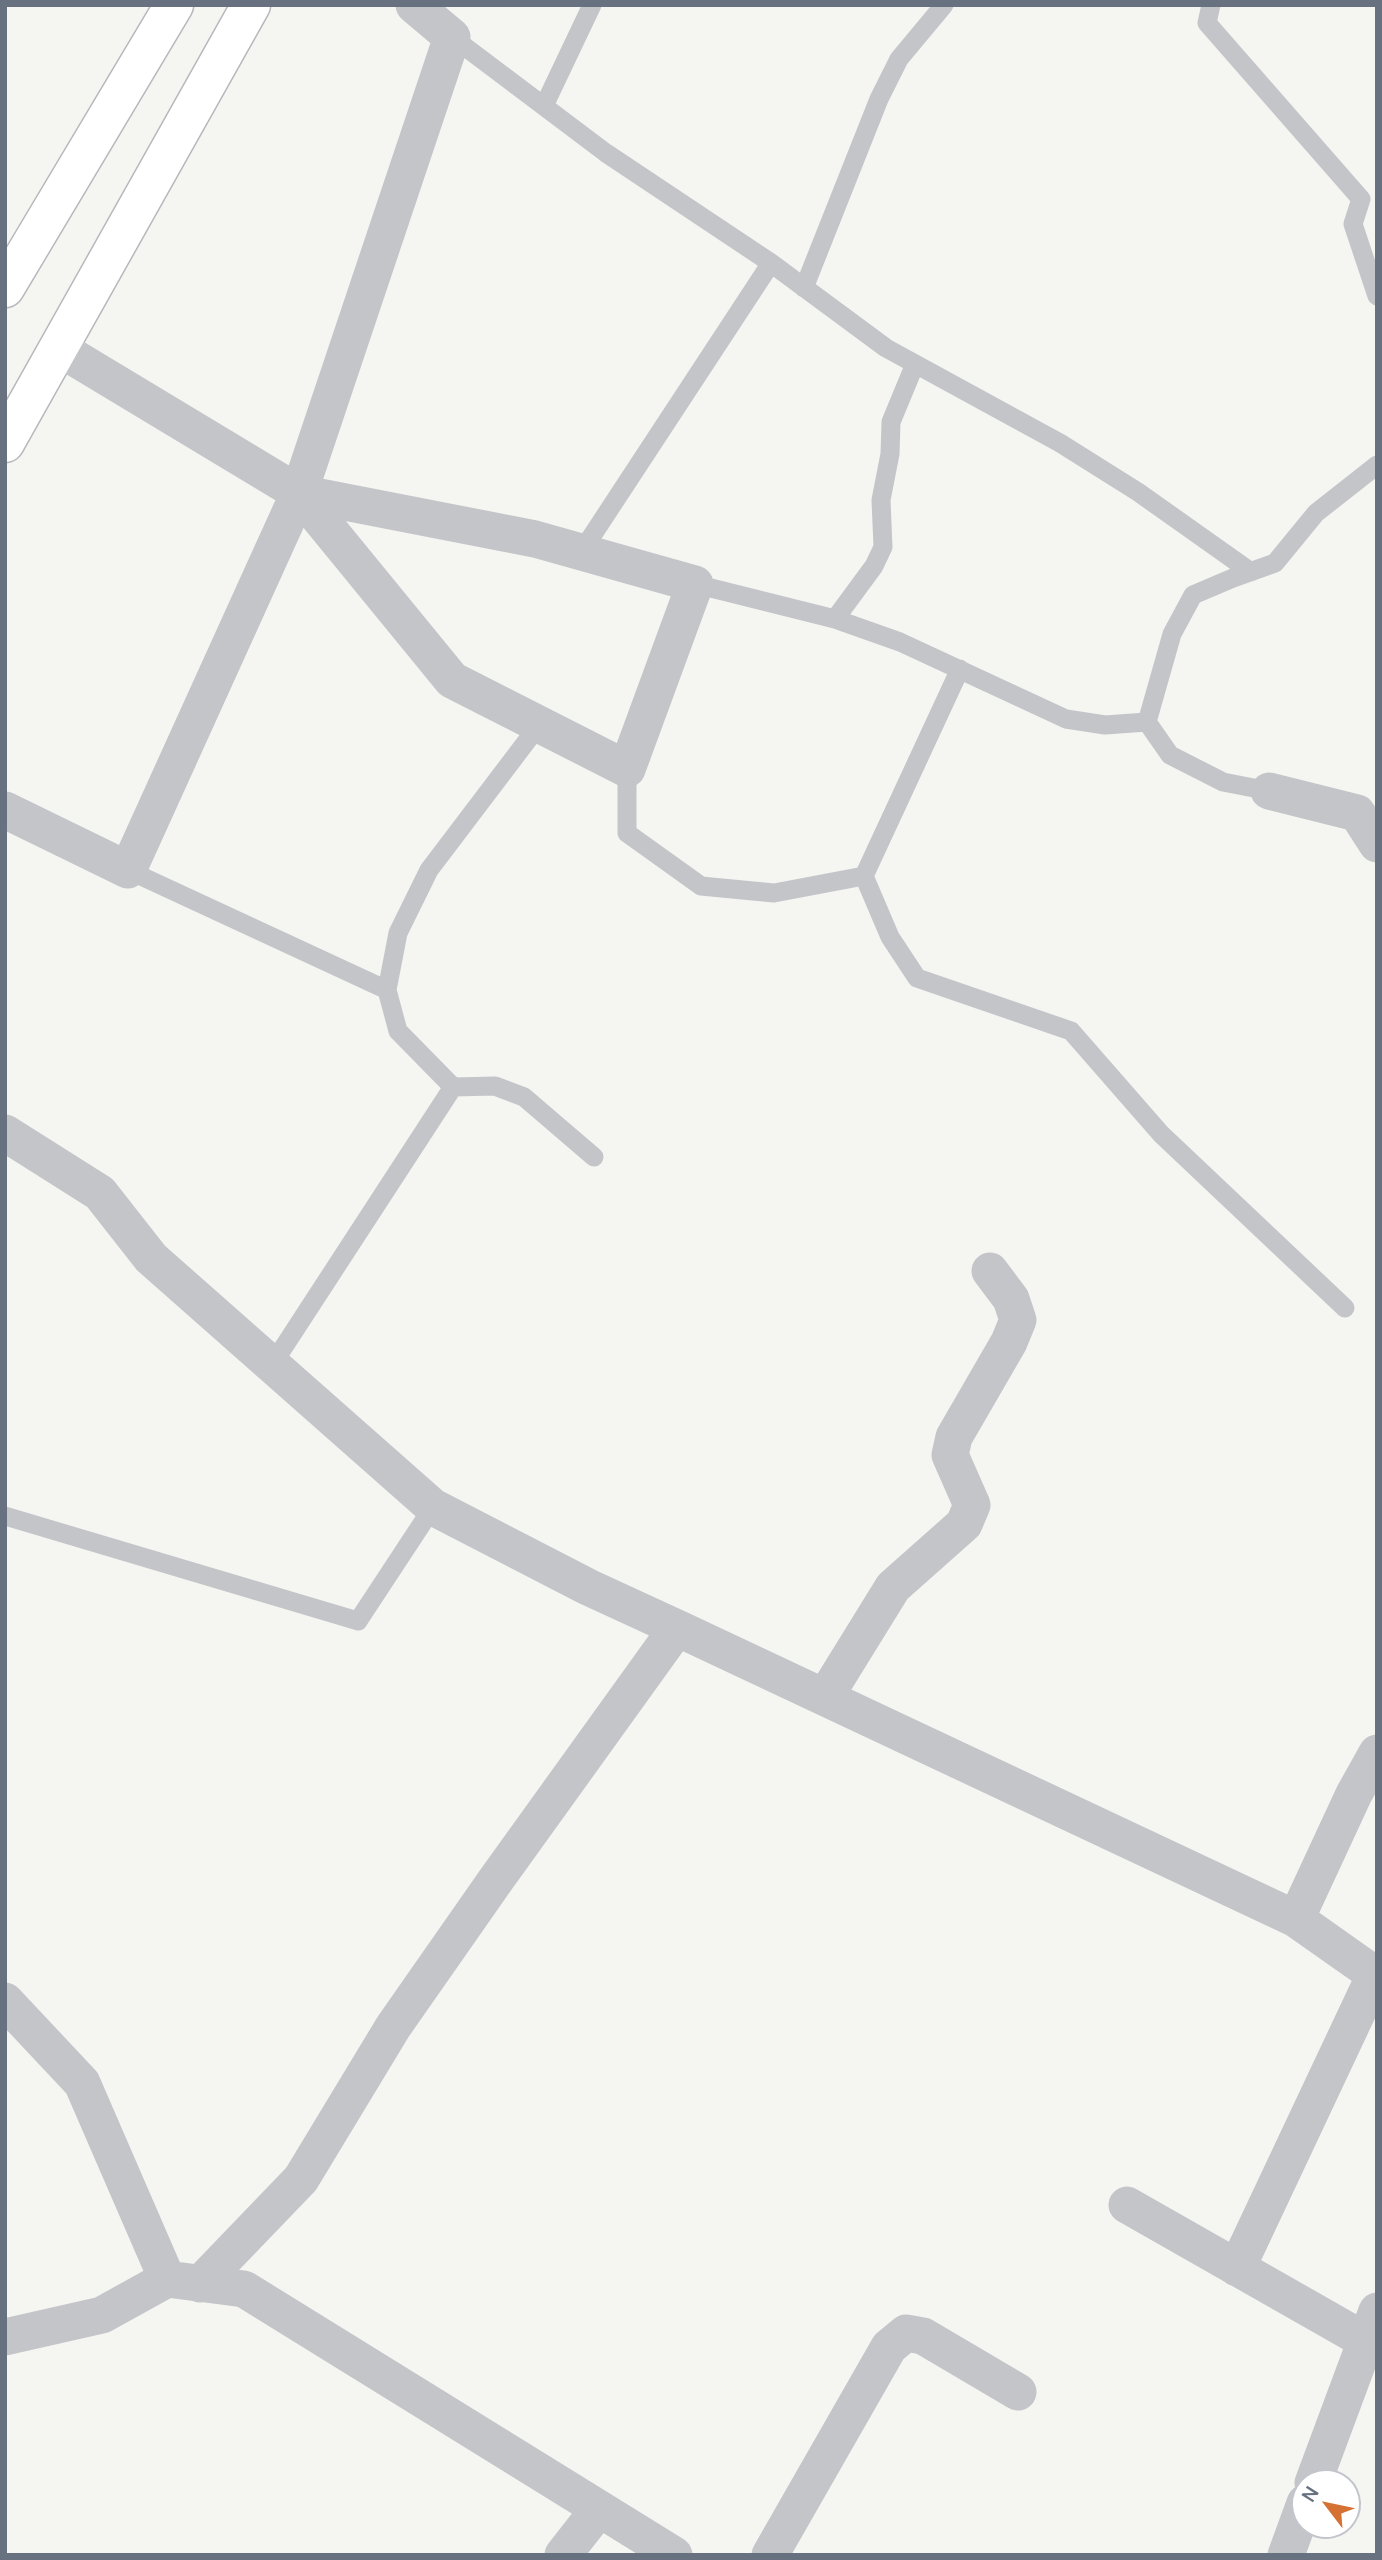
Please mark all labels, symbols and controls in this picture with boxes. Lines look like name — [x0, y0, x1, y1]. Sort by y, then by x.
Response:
north arrow — [1291, 2469, 1361, 2539]
text: N — [1295, 2481, 1325, 2507]

